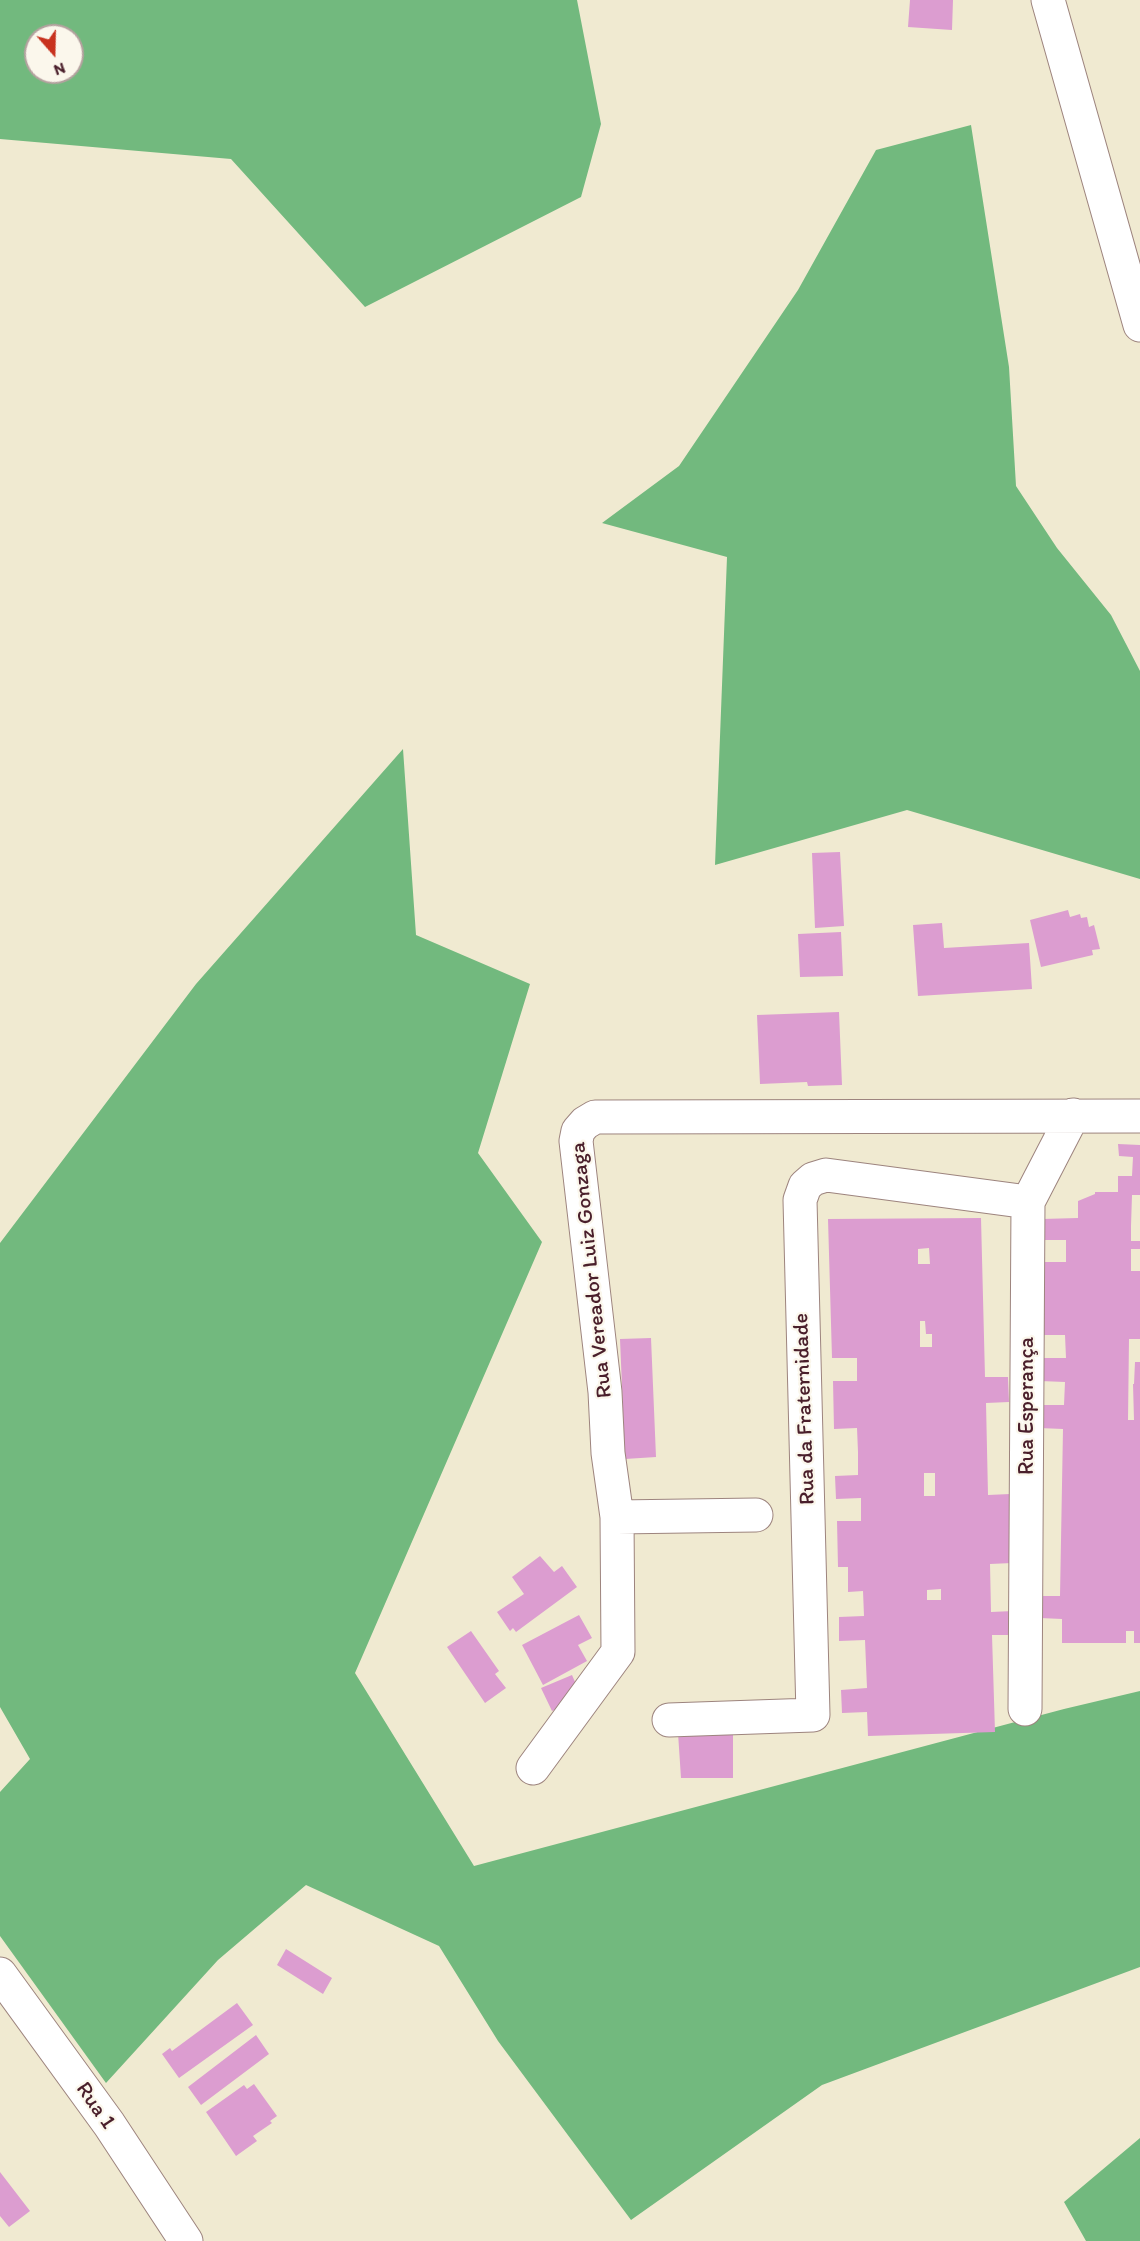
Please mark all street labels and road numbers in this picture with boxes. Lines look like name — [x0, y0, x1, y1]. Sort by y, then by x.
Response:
street label: Rua Vereador Luiz Gonzaga — [565, 1141, 619, 1399]
street label: Rua da Fraternidade — [788, 1313, 822, 1505]
street label: Rua Esperança — [1014, 1337, 1040, 1475]
street label: Rua 1 — [69, 2077, 121, 2135]

